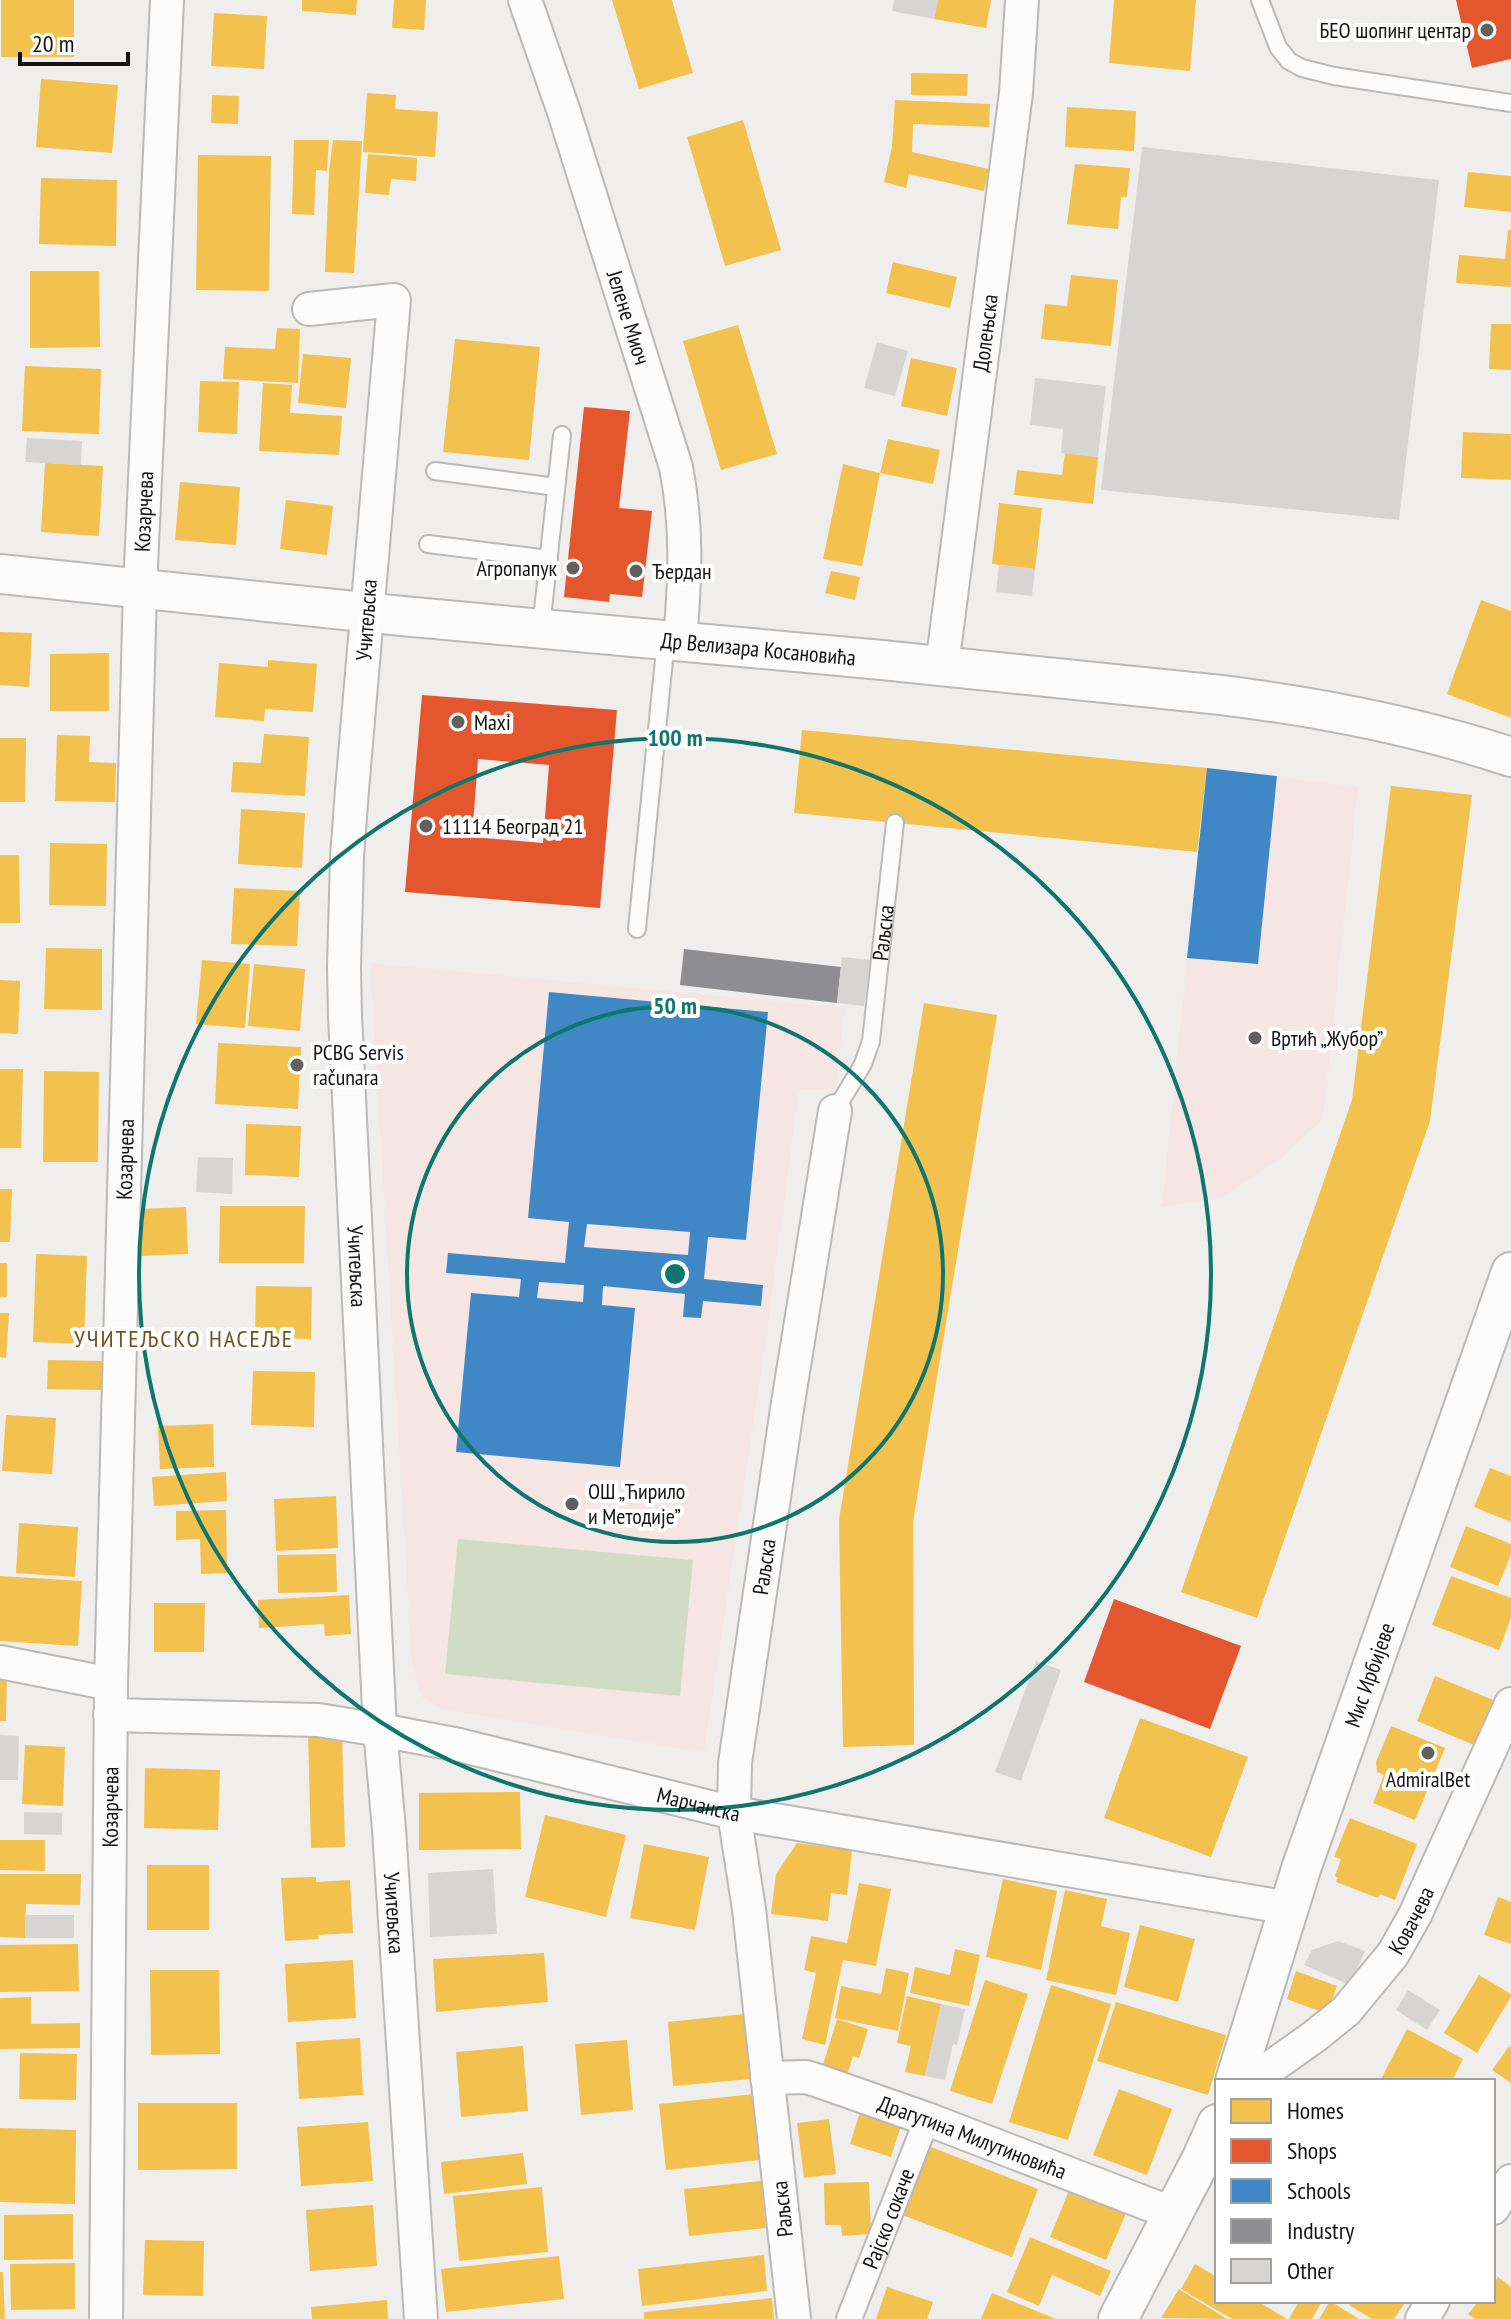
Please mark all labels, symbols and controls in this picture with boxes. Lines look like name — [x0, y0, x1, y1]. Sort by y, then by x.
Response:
scale bar — [20, 16, 128, 66]
place label: БЕО шопинг центар — [1319, 16, 1471, 44]
marker: БЕО шопинг центар — [1478, 21, 1496, 39]
text: 20 m — [32, 28, 74, 59]
street label: Јелене Миоч — [601, 266, 657, 368]
street label: Долењска — [966, 292, 1004, 373]
street label: Козарчева — [128, 470, 159, 553]
place label: Агропапук — [477, 554, 557, 582]
place label: Ђердан — [652, 557, 712, 585]
marker: Агропапук — [564, 559, 582, 577]
marker: Ђердан — [627, 562, 645, 580]
street label: Учитељска — [349, 578, 383, 662]
street label: Др Велизара Косановића — [660, 626, 857, 672]
place label: Maxi — [474, 708, 511, 736]
marker: Maxi — [449, 713, 467, 731]
text: 100 m — [647, 722, 703, 753]
place label: 11114 Београд 21 — [442, 812, 583, 840]
marker: 11114 Београд 21 — [417, 817, 435, 835]
street label: Раљска — [866, 903, 900, 962]
text: 50 m — [653, 990, 697, 1021]
place label: Вртић „Жубор” — [1271, 1024, 1383, 1052]
marker: Вртић „Жубор” — [1246, 1029, 1264, 1047]
place label: PCBG Servis računara — [313, 1038, 404, 1091]
marker: PCBG Servis računara — [288, 1056, 306, 1074]
street label: Козарчева — [110, 1118, 140, 1200]
street label: Учитељска — [341, 1225, 373, 1308]
centre of rings — [661, 1260, 689, 1288]
district label: УЧИТЕЉСКО НАСЕЉЕ — [74, 1323, 294, 1354]
place label: ОШ „Ћирило и Методије” — [588, 1477, 685, 1530]
marker: ОШ „Ћирило и Методије” — [563, 1495, 581, 1513]
street label: Раљска — [746, 1537, 782, 1597]
street label: Мис Ирбијеве — [1338, 1619, 1401, 1731]
marker: AdmiralBet — [1419, 1744, 1437, 1762]
place label: AdmiralBet — [1386, 1765, 1470, 1793]
street label: Козарчева — [96, 1766, 124, 1848]
street label: Марчанска — [654, 1780, 742, 1828]
street label: Учитељска — [378, 1871, 411, 1955]
street label: Ковачева — [1382, 1882, 1440, 1959]
legend — [1215, 2079, 1495, 2303]
street label: Драгутина Милутиновића — [875, 2089, 1071, 2185]
text: Homes — [1287, 2095, 1344, 2126]
text: Shops — [1287, 2135, 1337, 2166]
street label: Рајско сокаче — [856, 2164, 920, 2273]
text: Schools — [1287, 2175, 1351, 2206]
street label: Раљска — [765, 2180, 799, 2238]
text: Industry — [1287, 2215, 1354, 2246]
text: Other — [1287, 2255, 1334, 2286]

